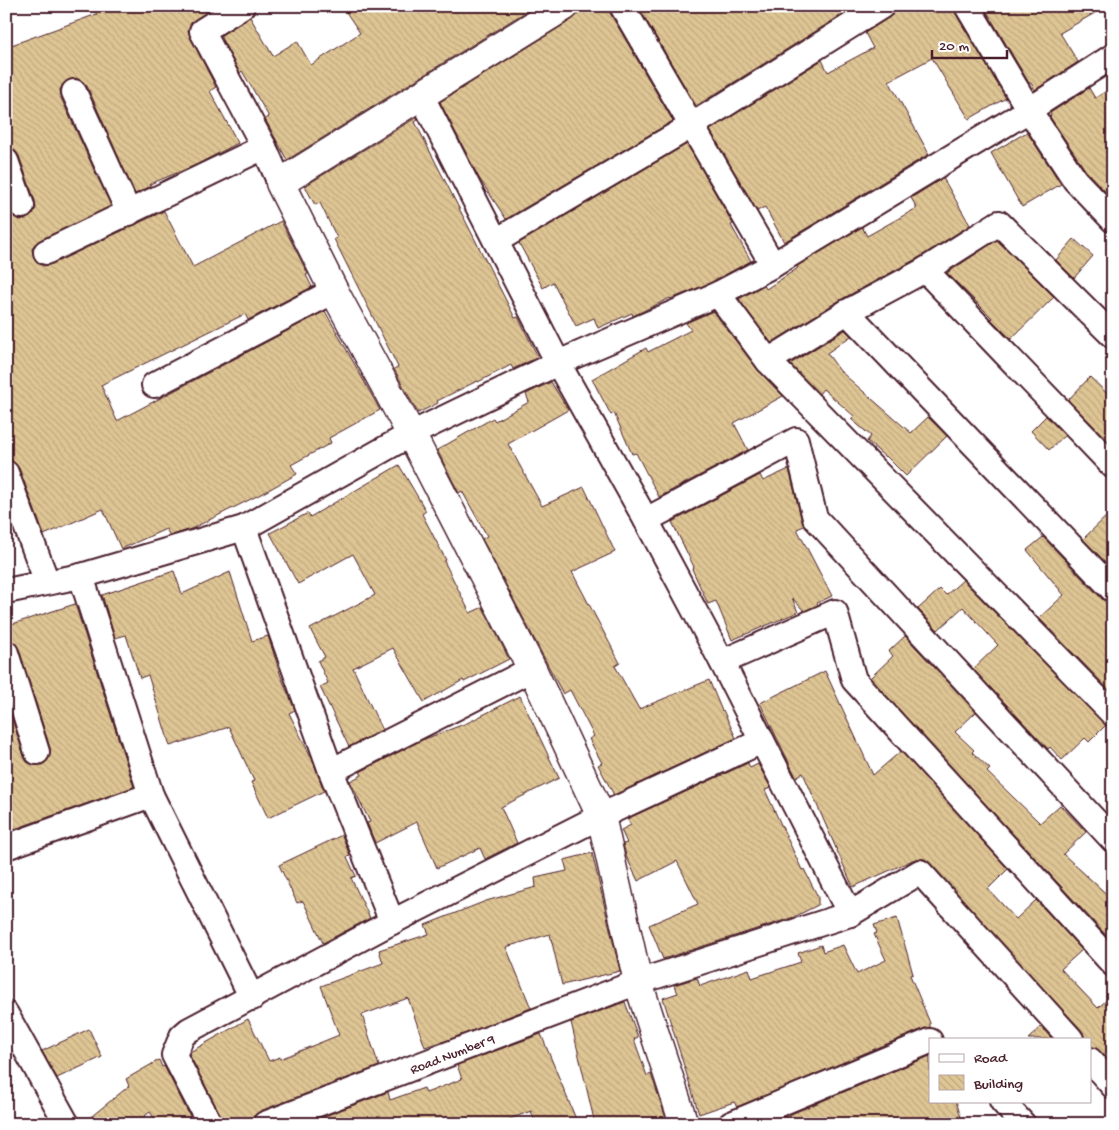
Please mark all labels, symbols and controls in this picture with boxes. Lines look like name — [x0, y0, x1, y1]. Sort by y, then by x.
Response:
scale bar — [932, 28, 1006, 60]
text: 20 m — [939, 38, 969, 56]
street label: Road Number 9 — [408, 1031, 498, 1079]
legend — [929, 1038, 1092, 1102]
text: Road — [974, 1050, 1008, 1068]
text: Building — [973, 1076, 1023, 1094]

